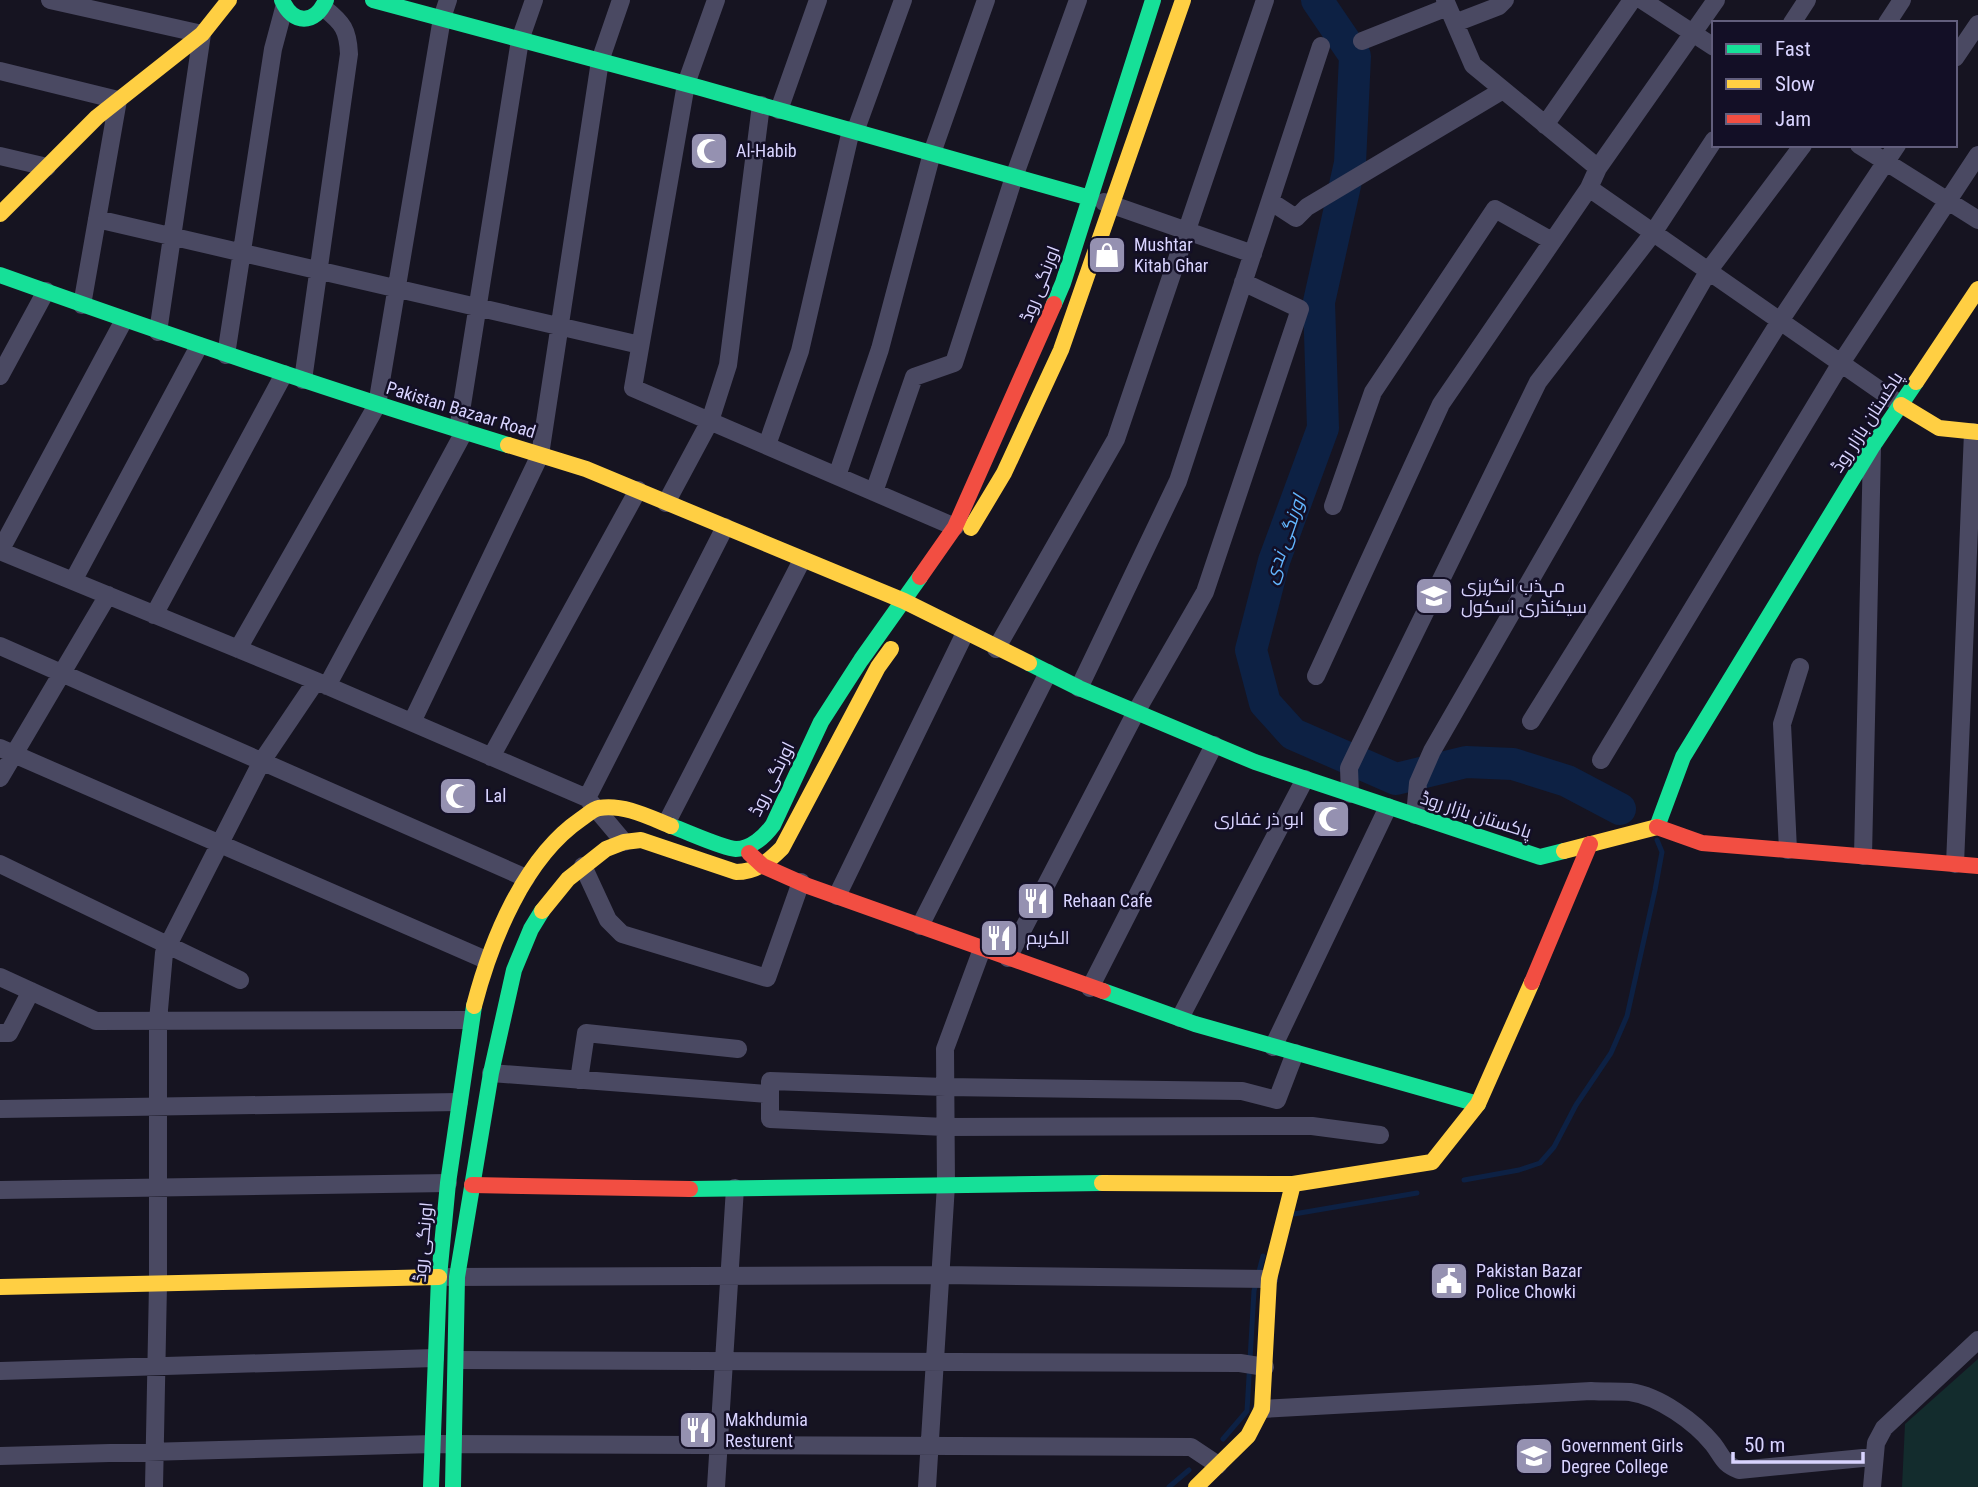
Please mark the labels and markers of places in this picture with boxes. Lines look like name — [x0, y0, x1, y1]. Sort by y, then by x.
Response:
mosque icon: Al-Habib — [688, 130, 730, 172]
place label: Al-Habib — [736, 140, 797, 161]
shop icon: Mushtar Kitab Ghar — [1086, 234, 1128, 276]
place label: Mushtar Kitab Ghar — [1134, 234, 1209, 276]
school or university icon: مہذب انگریزی سیکنڈری اسکول — [1413, 575, 1455, 617]
place label: مہذب انگریزی سیکنڈری اسکول — [1461, 575, 1587, 618]
mosque icon: Lal — [437, 775, 479, 817]
place label: Lal — [485, 785, 506, 806]
mosque icon: ابو ذر غفاری — [1310, 798, 1352, 840]
place label: ابو ذر غفاری — [1214, 808, 1304, 830]
restaurant icon: Rehaan Cafe — [1015, 880, 1057, 922]
place label: Rehaan Cafe — [1063, 890, 1153, 911]
restaurant icon: الکریم — [978, 917, 1020, 959]
place label: الکریم — [1026, 927, 1070, 950]
public building icon: Pakistan Bazar Police Chowki — [1428, 1260, 1470, 1302]
place label: Pakistan Bazar Police Chowki — [1476, 1260, 1583, 1302]
restaurant icon: Makhdumia Resturent — [677, 1409, 719, 1451]
place label: Makhdumia Resturent — [725, 1409, 808, 1451]
school or university icon: Government Girls Degree College — [1513, 1435, 1555, 1477]
place label: Government Girls Degree College — [1561, 1435, 1684, 1477]

